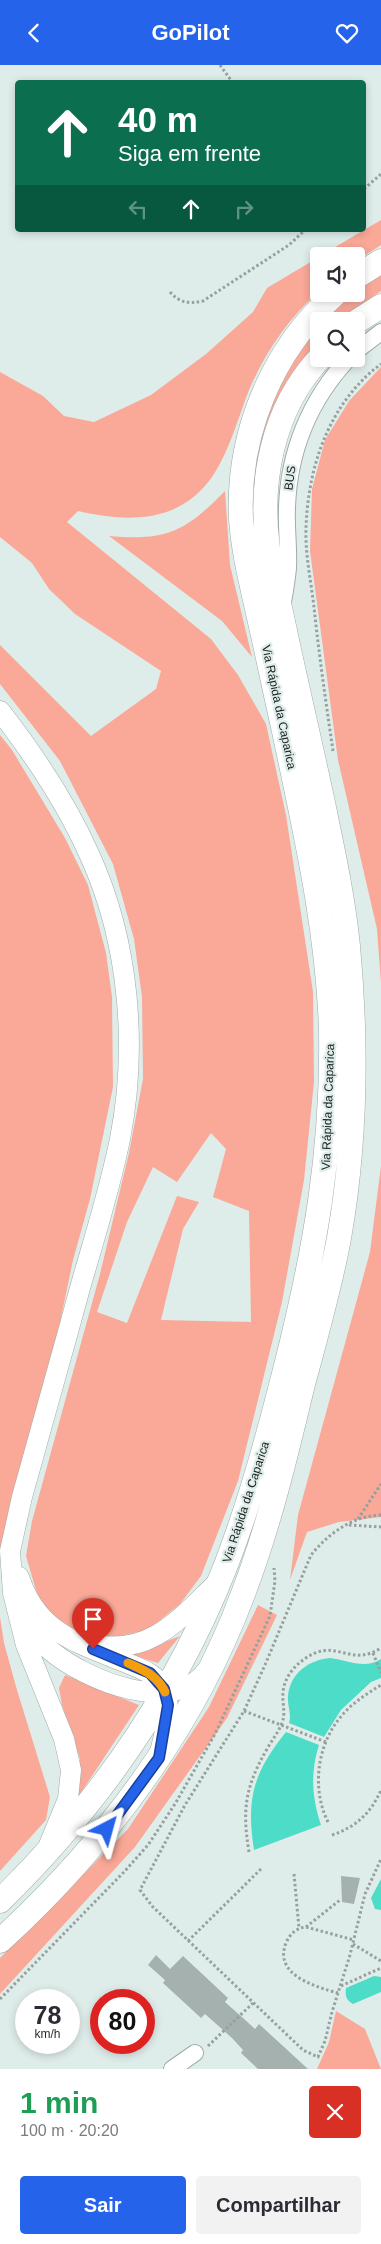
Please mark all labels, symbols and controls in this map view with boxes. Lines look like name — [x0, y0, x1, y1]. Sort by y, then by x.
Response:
icon: back — [20, 19, 48, 47]
icon: heart — [333, 19, 361, 47]
text: GoPilot — [151, 20, 230, 45]
icon: ahead — [35, 100, 100, 165]
text: 40 m — [118, 100, 198, 139]
text: Siga em frente — [118, 141, 261, 166]
icon: left — [124, 195, 152, 223]
icon: ahead — [177, 195, 205, 223]
icon: right — [230, 195, 258, 223]
map controls — [310, 247, 365, 367]
button: sound — [310, 247, 365, 302]
button: search — [310, 312, 365, 367]
street label: BUS — [281, 465, 299, 491]
street label: Via Rápida da Caparica — [259, 644, 299, 771]
street label: Via Rápida da Caparica — [319, 1043, 337, 1170]
street label: Via Rápida da Caparica — [220, 1439, 272, 1564]
pin — [72, 1598, 114, 1649]
icon: arrive — [79, 1605, 107, 1633]
position arrow — [80, 1802, 132, 1854]
speed limit sign: 80 — [90, 1989, 155, 2054]
text: 78 — [34, 2001, 61, 2029]
text: km/h — [34, 2027, 61, 2041]
text: 1 min — [20, 2086, 98, 2119]
button: close — [309, 2086, 361, 2138]
text: 100 m · 20:20 — [20, 2122, 119, 2139]
button: Sair — [20, 2176, 186, 2234]
button: Compartilhar — [196, 2176, 361, 2234]

